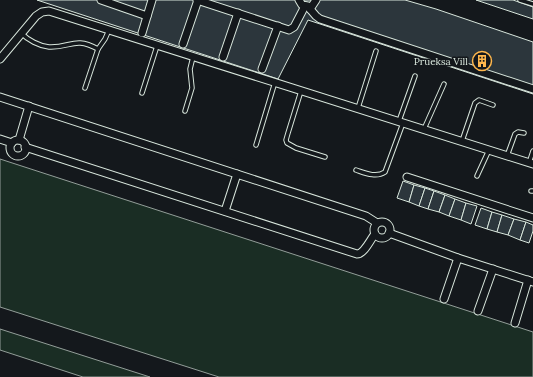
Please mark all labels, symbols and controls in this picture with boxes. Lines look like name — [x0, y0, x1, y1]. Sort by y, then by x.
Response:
building icon: Prueksa Vill — [471, 50, 493, 72]
place label: Prueksa Vill — [414, 55, 468, 68]

